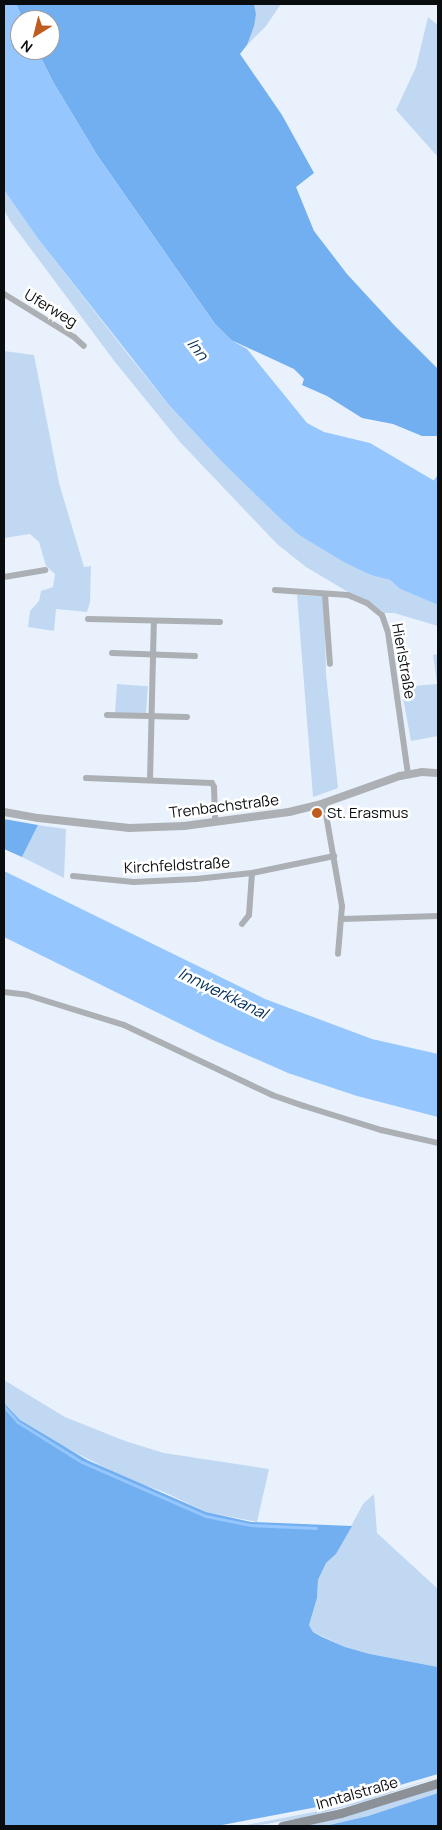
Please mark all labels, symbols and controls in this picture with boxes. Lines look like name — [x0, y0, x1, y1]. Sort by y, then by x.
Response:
north arrow — [10, 10, 60, 60]
text: N — [17, 36, 36, 57]
street label: Uferweg — [21, 285, 81, 331]
water label: Inn — [183, 334, 213, 364]
street label: Hierlstraße — [388, 622, 420, 700]
street label: Trenbachstraße — [168, 790, 280, 822]
place label: St. Erasmus — [327, 804, 408, 822]
marker: St. Erasmus — [311, 807, 323, 819]
street label: Kirchfeldstraße — [124, 853, 230, 877]
water label: Innwerkkanal — [175, 963, 271, 1023]
street label: Inntalstraße — [314, 1773, 400, 1813]

